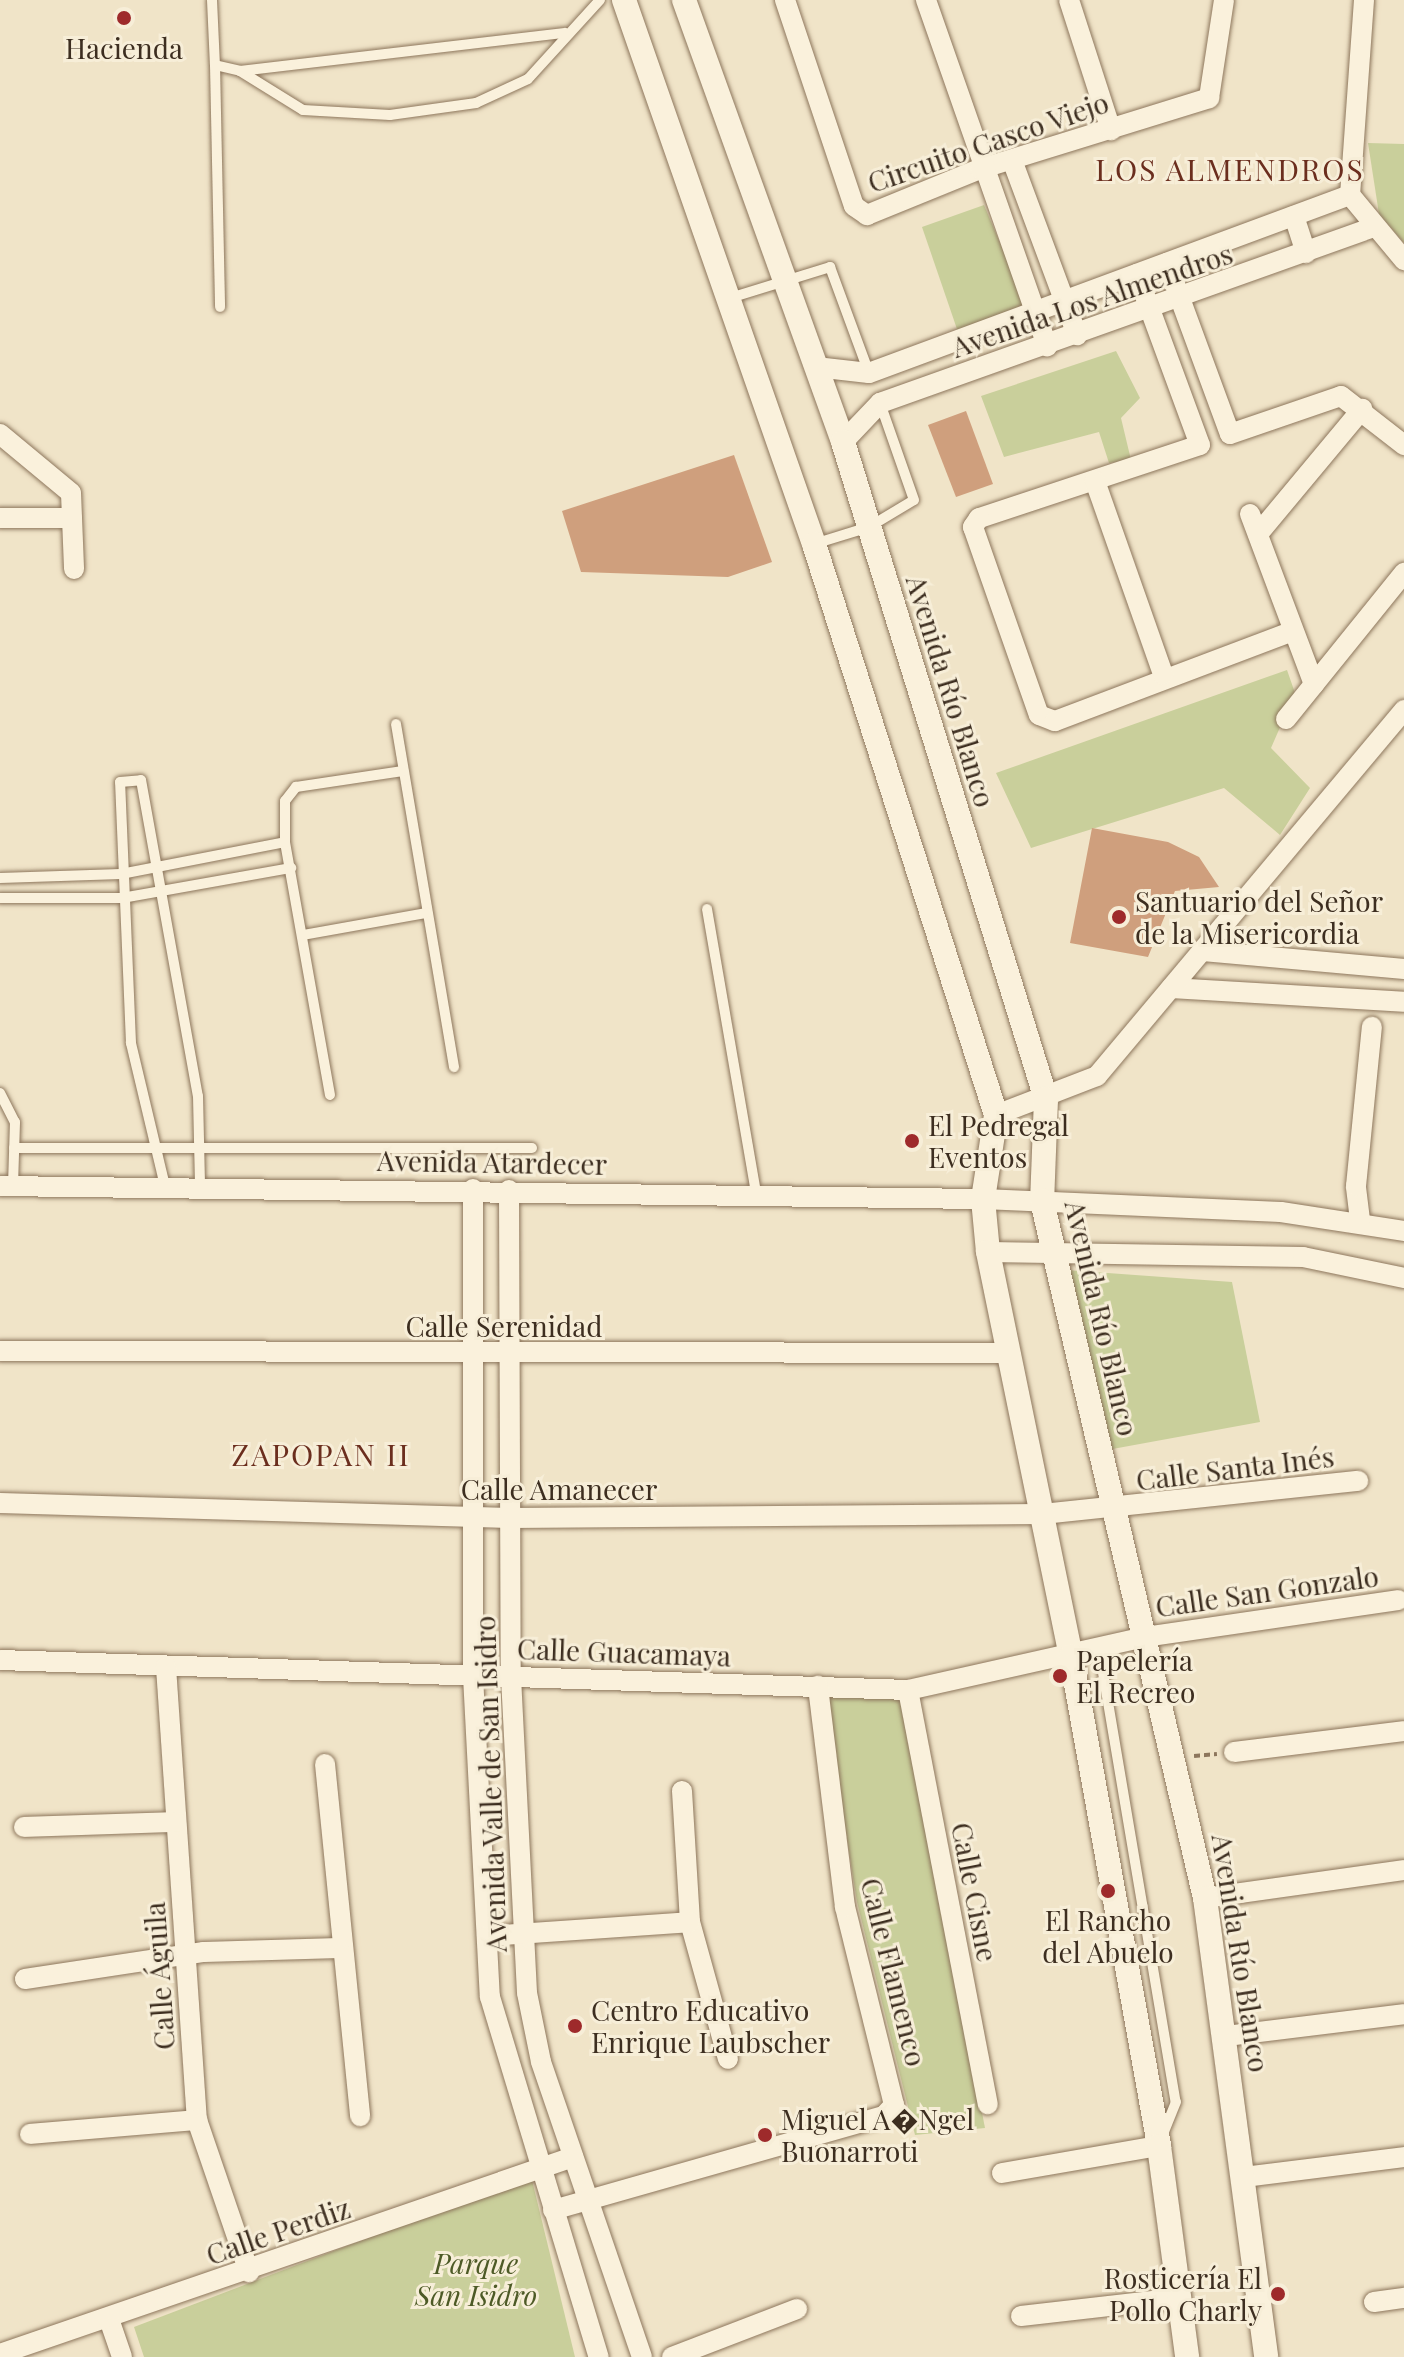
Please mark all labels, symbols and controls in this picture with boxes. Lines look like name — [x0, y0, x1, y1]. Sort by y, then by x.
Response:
marker: Hacienda — [115, 9, 133, 27]
place label: Hacienda — [65, 31, 183, 65]
street label: Circuito Casco Viejo — [863, 85, 1113, 199]
district label: LOS ALMENDROS — [1095, 151, 1365, 187]
street label: Avenida Los Almendros — [947, 236, 1237, 364]
street label: Avenida Río Blanco — [900, 571, 1002, 811]
place label: Santuario del Señor de la Misericordia — [1135, 884, 1383, 950]
marker: Santuario del Señor de la Misericordia — [1110, 908, 1128, 926]
place label: El Pedregal Eventos — [928, 1108, 1069, 1174]
marker: El Pedregal Eventos — [903, 1132, 921, 1150]
street label: Avenida Atardecer — [376, 1143, 608, 1181]
street label: Avenida Río Blanco — [1059, 1197, 1145, 1439]
street label: Calle Serenidad — [406, 1309, 602, 1343]
district label: ZAPOPAN II — [231, 1436, 411, 1472]
street label: Calle Santa Inés — [1134, 1439, 1336, 1497]
street label: Calle Amanecer — [460, 1472, 658, 1506]
street label: Calle San Gonzalo — [1153, 1559, 1381, 1623]
street label: Avenida Valle de San Isidro — [467, 1615, 513, 1953]
street label: Calle Guacamaya — [516, 1631, 732, 1673]
place label: Papelería El Recreo — [1076, 1643, 1195, 1709]
marker: Papelería El Recreo — [1051, 1667, 1069, 1685]
street label: Calle Cisne — [945, 1820, 1005, 1964]
street label: Avenida Río Blanco — [1206, 1831, 1276, 2075]
street label: Calle Flamenco — [854, 1875, 934, 2069]
marker: El Rancho del Abuelo — [1099, 1882, 1117, 1900]
street label: Calle Águila — [137, 1901, 181, 2051]
place label: El Rancho del Abuelo — [1042, 1903, 1174, 1969]
place label: Centro Educativo Enrique Laubscher — [591, 1993, 830, 2059]
marker: Centro Educativo Enrique Laubscher — [566, 2017, 584, 2035]
place label: Miguel A�Ngel Buonarroti — [781, 2102, 975, 2168]
marker: Miguel A�Ngel Buonarroti — [756, 2126, 774, 2144]
street label: Calle Perdiz — [202, 2191, 354, 2271]
park label: Parque San Isidro — [415, 2246, 537, 2312]
place label: Rosticería El Pollo Charly — [1103, 2261, 1262, 2327]
marker: Rosticería El Pollo Charly — [1269, 2285, 1287, 2303]

